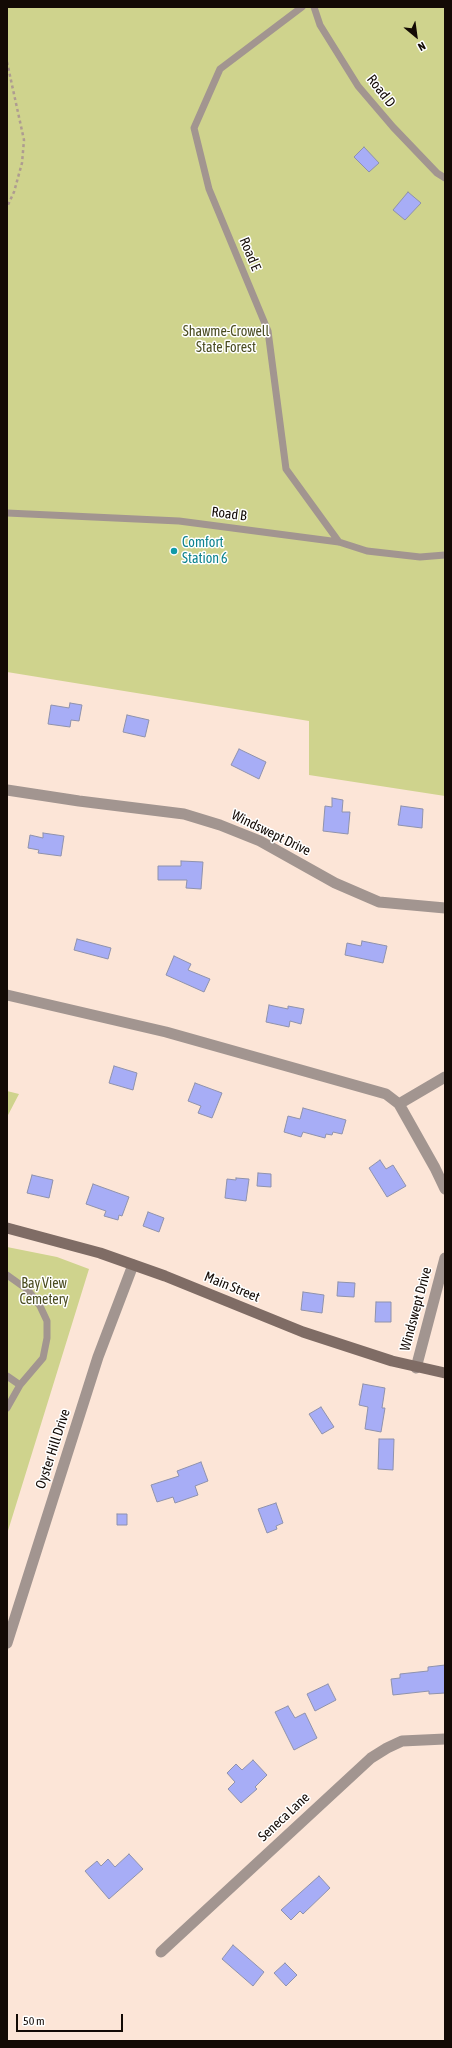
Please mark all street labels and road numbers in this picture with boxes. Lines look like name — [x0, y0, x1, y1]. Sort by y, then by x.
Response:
street label: Road D — [363, 71, 399, 111]
street label: Road E — [236, 235, 264, 273]
street label: Road B — [210, 504, 248, 524]
street label: Windswept Drive — [229, 807, 313, 859]
street label: Windswept Drive — [397, 1265, 435, 1353]
street label: Main Street — [202, 1268, 262, 1306]
street label: Oyster Hill Drive — [32, 1407, 74, 1491]
street label: Seneca Lane — [255, 1789, 313, 1845]

